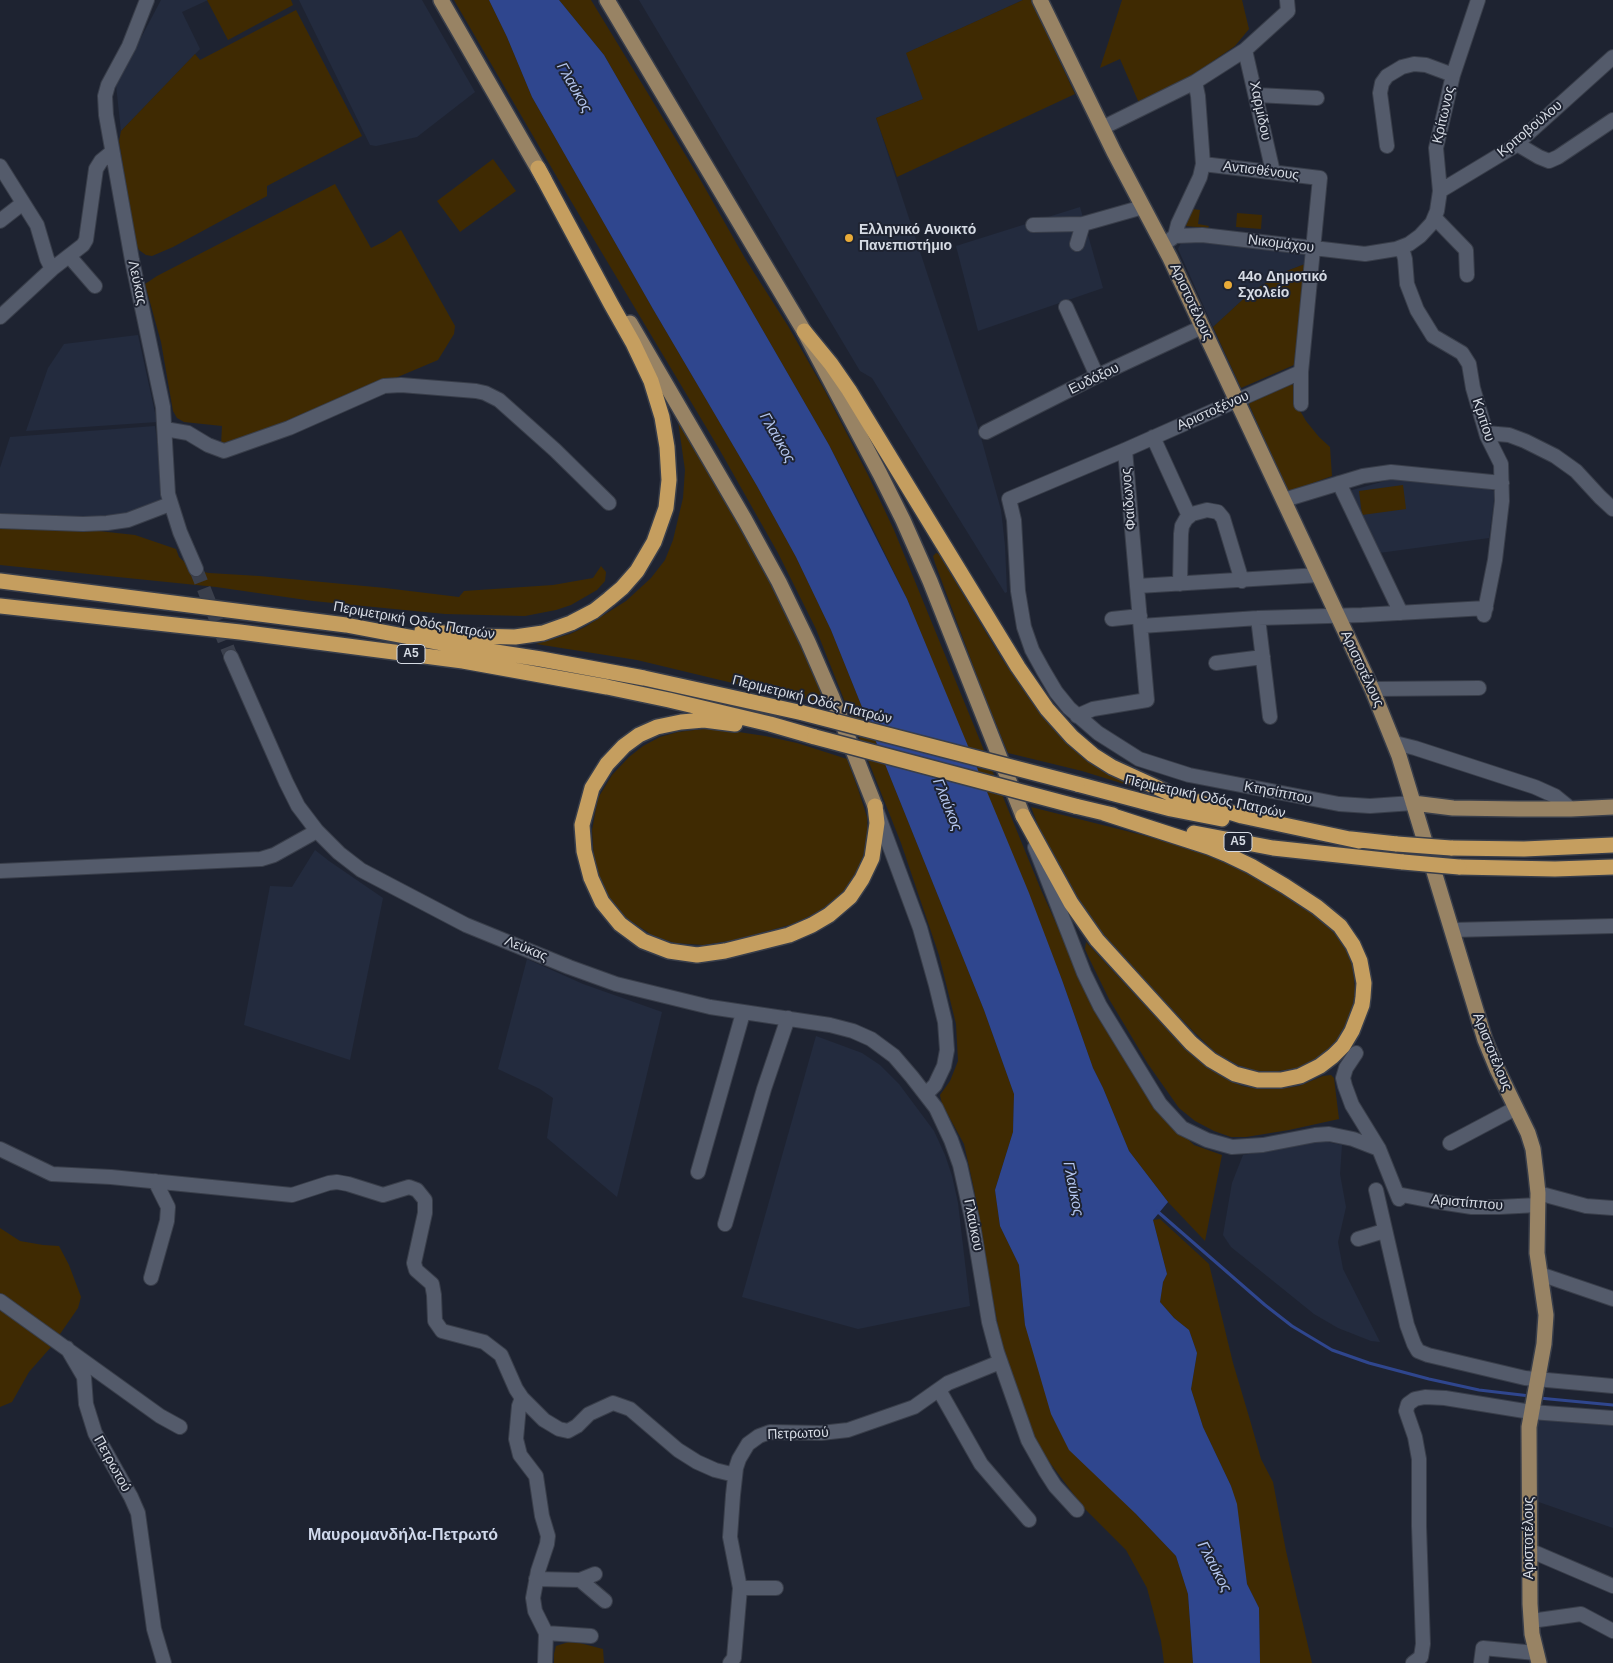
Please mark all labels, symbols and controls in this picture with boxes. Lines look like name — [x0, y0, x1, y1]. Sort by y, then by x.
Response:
water label: Γλαύκος — [552, 59, 596, 117]
street label: Χαρμίδου — [1246, 80, 1274, 142]
street label: Κρίτωνος — [1429, 85, 1459, 145]
street label: Κριτοβούλου — [1494, 97, 1566, 161]
street label: Αντισθένους — [1222, 158, 1300, 184]
place label: Ελληνικό Ανοικτό Πανεπιστήμιο — [859, 222, 976, 254]
marker: Ελληνικό Ανοικτό Πανεπιστήμιο — [843, 232, 855, 244]
street label: Νικομάχου — [1247, 232, 1315, 256]
street label: Λεύκας — [124, 259, 150, 307]
street label: Αριστοτέλους — [1166, 261, 1216, 343]
place label: 44ο Δημοτικό Σχολείο — [1238, 269, 1327, 302]
marker: 44ο Δημοτικό Σχολείο — [1222, 279, 1234, 291]
street label: Ευδόξου — [1066, 360, 1122, 398]
street label: Αριστοξένου — [1174, 388, 1252, 434]
street label: Κριτίου — [1468, 396, 1498, 444]
water label: Γλαύκος — [755, 409, 799, 467]
street label: Φαίδωνος — [1118, 467, 1140, 531]
street label: Περιμετρική Οδός Πατρών — [332, 599, 496, 643]
street label: Αριστοτέλους — [1337, 628, 1387, 710]
road number: Α5 — [397, 644, 425, 664]
street label: Περιμετρική Οδός Πατρών — [731, 672, 893, 728]
street label: Περιμετρική Οδός Πατρών — [1123, 772, 1287, 822]
water label: Γλαύκος — [928, 776, 966, 834]
street label: Κτησίππου — [1243, 778, 1313, 808]
road number: Α5 — [1224, 832, 1252, 852]
street label: Λεύκας — [502, 933, 550, 965]
street label: Αριστοτέλους — [1469, 1011, 1515, 1093]
water label: Γλαύκος — [1059, 1160, 1087, 1218]
street label: Αριστίππου — [1430, 1191, 1504, 1215]
street label: Γλαύκου — [960, 1198, 986, 1252]
street label: Πετρωτού — [767, 1425, 829, 1443]
street label: Πετρωτού — [90, 1433, 134, 1495]
street label: Αριστοτέλους — [1521, 1497, 1537, 1579]
district label: Μαυρομανδήλα-Πετρωτό — [308, 1526, 498, 1546]
water label: Γλαύκος — [1193, 1538, 1235, 1596]

